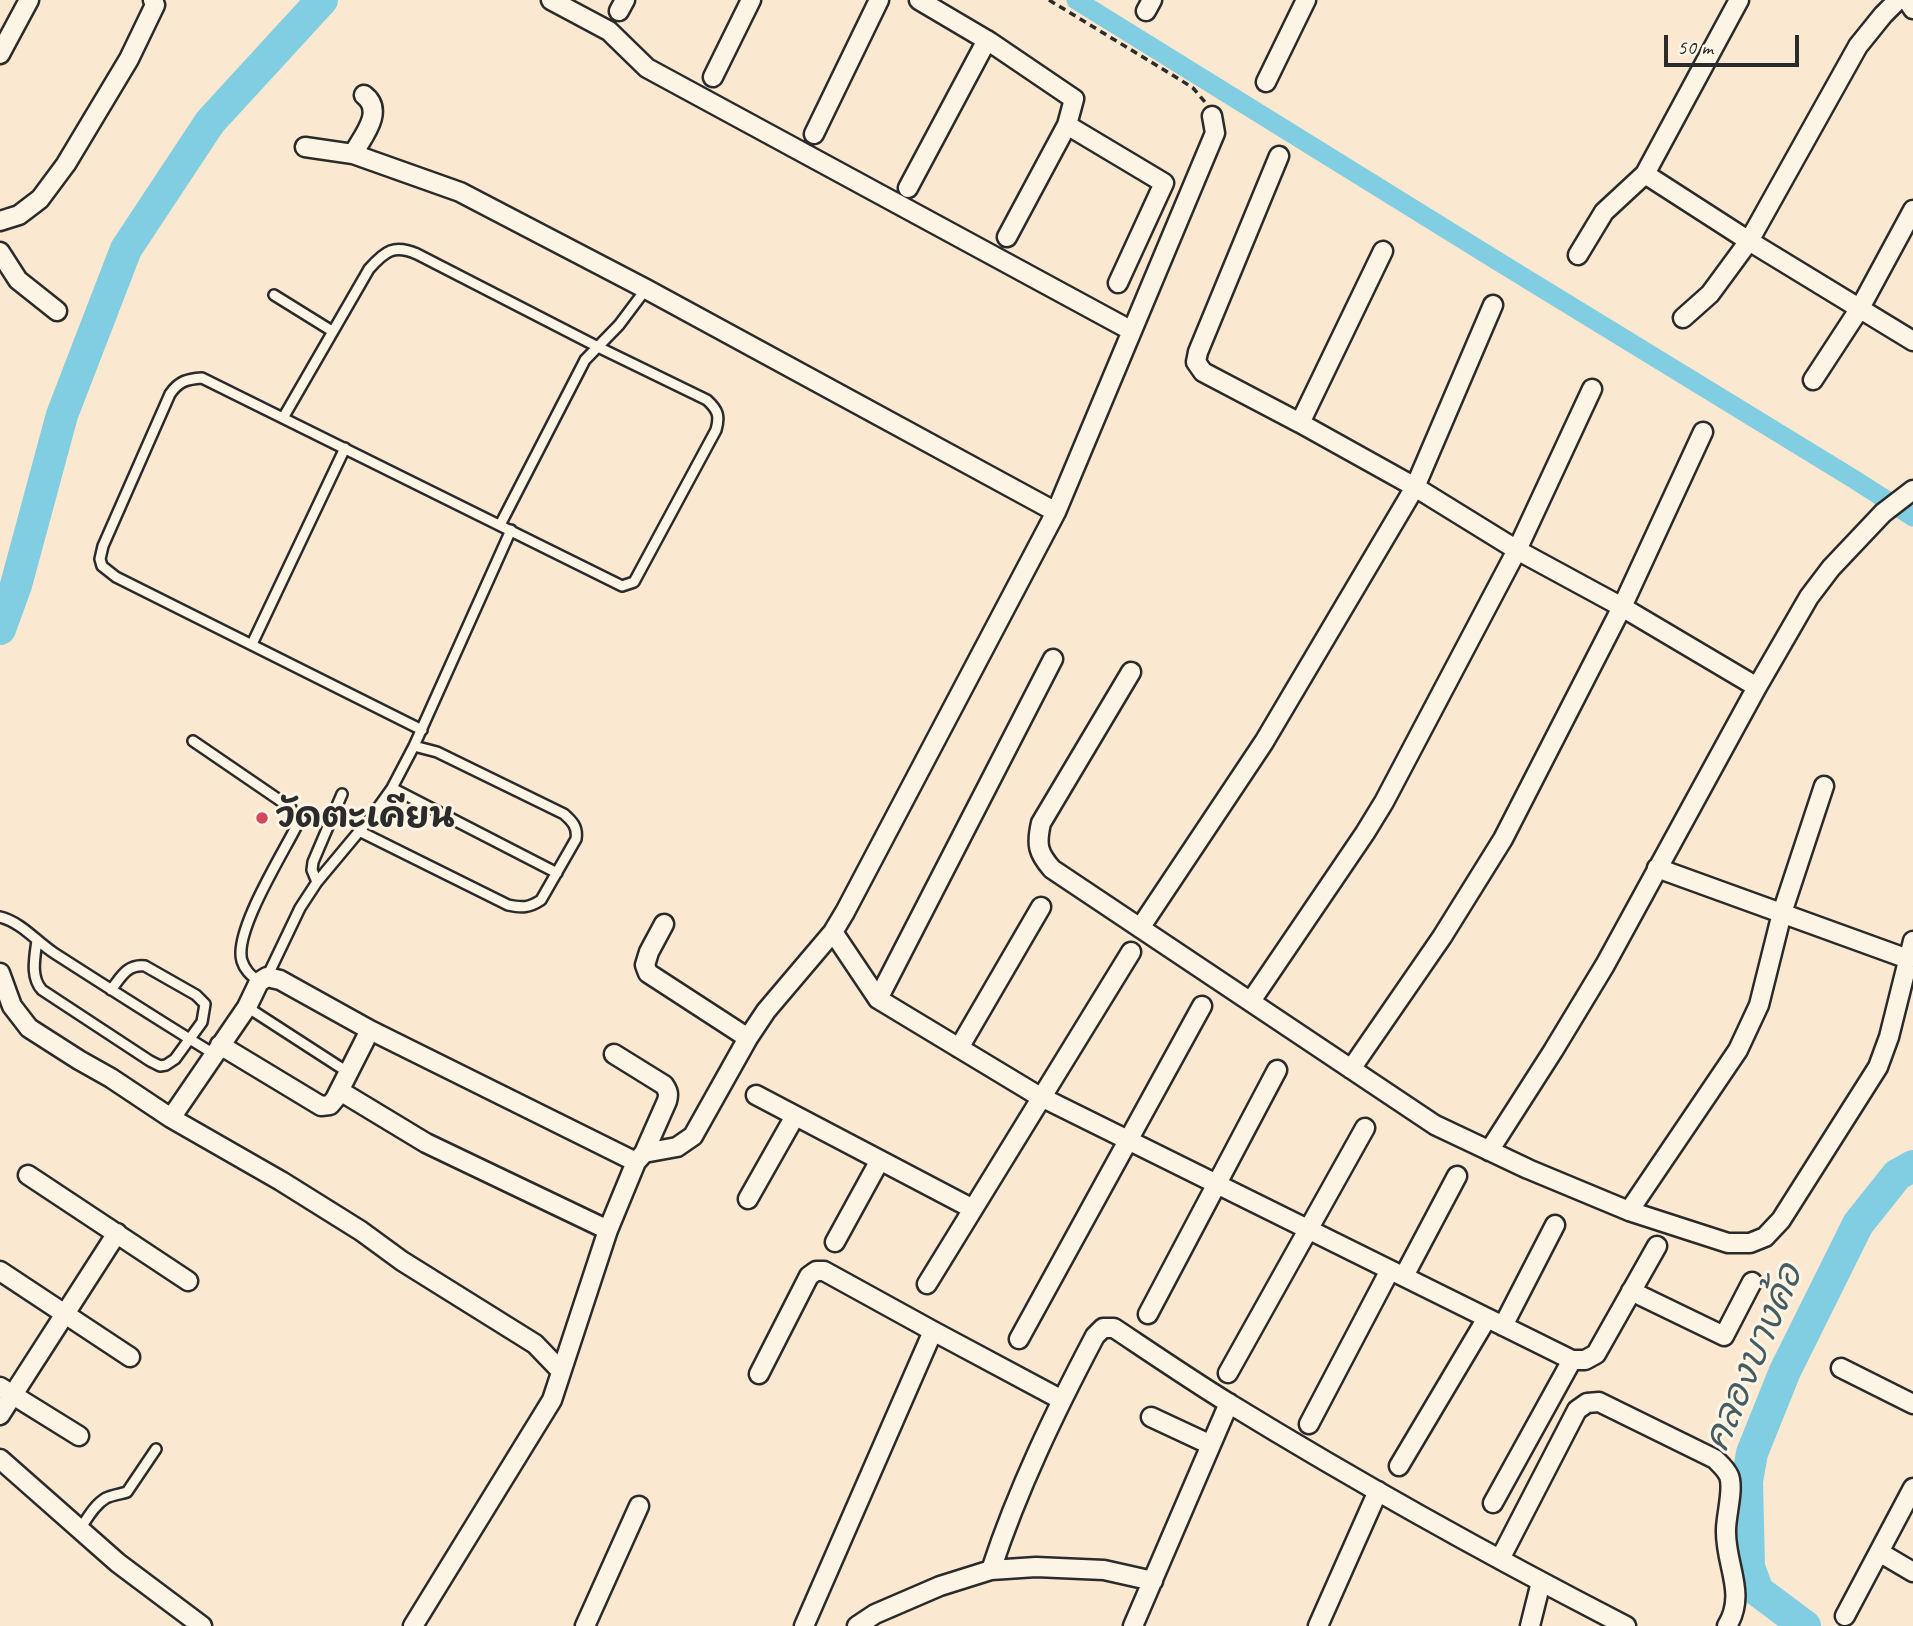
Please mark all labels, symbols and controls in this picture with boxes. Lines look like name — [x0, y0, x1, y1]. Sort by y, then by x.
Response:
scale bar — [1668, 21, 1803, 65]
text: 50 m — [1677, 34, 1713, 60]
place label: วัดตะเคียน — [276, 797, 455, 839]
marker: วัดตะเคียน — [254, 810, 270, 826]
water label: คลองบางค้อ — [1696, 1258, 1814, 1458]

